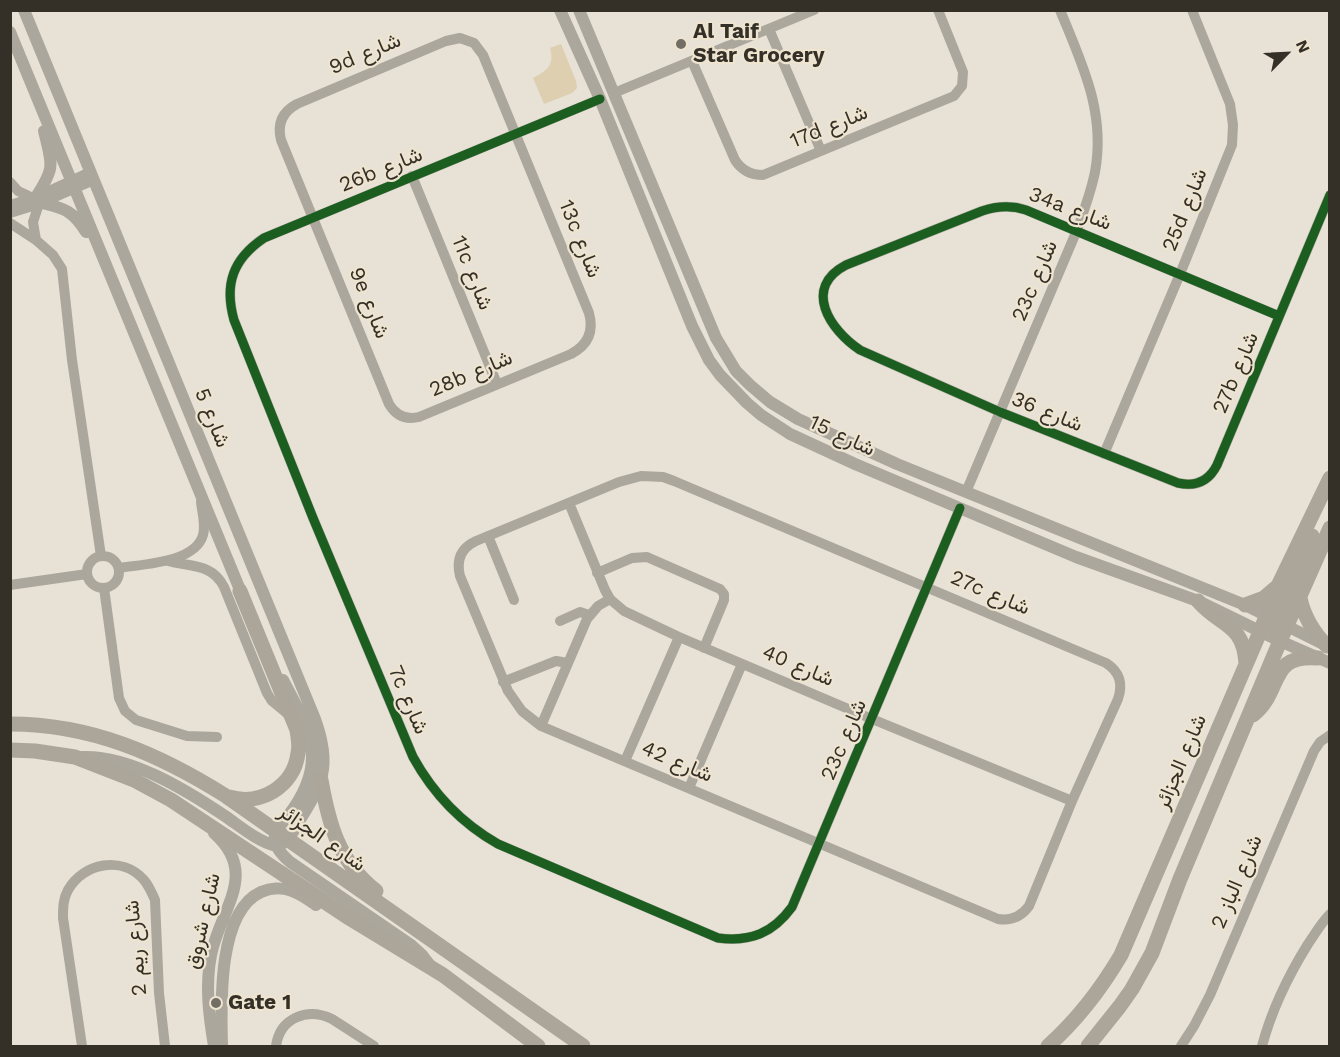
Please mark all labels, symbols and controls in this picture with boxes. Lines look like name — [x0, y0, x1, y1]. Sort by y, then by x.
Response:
place label: Al Taif Star Grocery — [693, 19, 825, 69]
north arrow — [1256, 24, 1316, 84]
street label: 9d شارع — [325, 28, 405, 80]
marker: Al Taif Star Grocery — [674, 37, 688, 51]
text: N — [1292, 37, 1314, 56]
street label: 17d شارع — [786, 100, 872, 154]
street label: 26b شارع — [336, 142, 426, 198]
street label: 25d شارع — [1157, 165, 1213, 255]
street label: 34a شارع — [1025, 182, 1115, 236]
street label: 13c شارع — [553, 196, 607, 282]
street label: 11c شارع — [446, 232, 498, 314]
street label: 23c شارع — [1007, 237, 1063, 325]
street label: 9e شارع — [343, 264, 395, 342]
street label: 27b شارع — [1208, 328, 1264, 418]
street label: 28b شارع — [426, 345, 516, 403]
street label: شارع 5 — [189, 385, 235, 451]
street label: شارع 36 — [1008, 386, 1086, 438]
street label: شارع 15 — [805, 410, 879, 462]
street label: 27c شارع — [946, 565, 1034, 621]
street label: شارع 40 — [758, 640, 838, 692]
street label: 7c شارع — [382, 662, 434, 738]
street label: 23c شارع — [816, 696, 872, 784]
street label: شارع الجزائر — [1150, 711, 1212, 813]
street label: شارع 42 — [638, 736, 716, 788]
street label: شارع الجزائر — [274, 799, 370, 877]
street label: شارع الباز 2 — [1206, 831, 1268, 933]
street label: شارع شروق — [180, 871, 226, 971]
street label: شارع ريم 2 — [119, 899, 153, 997]
place label: Gate 1 — [228, 990, 291, 1016]
marker: Gate 1 — [209, 996, 223, 1010]

